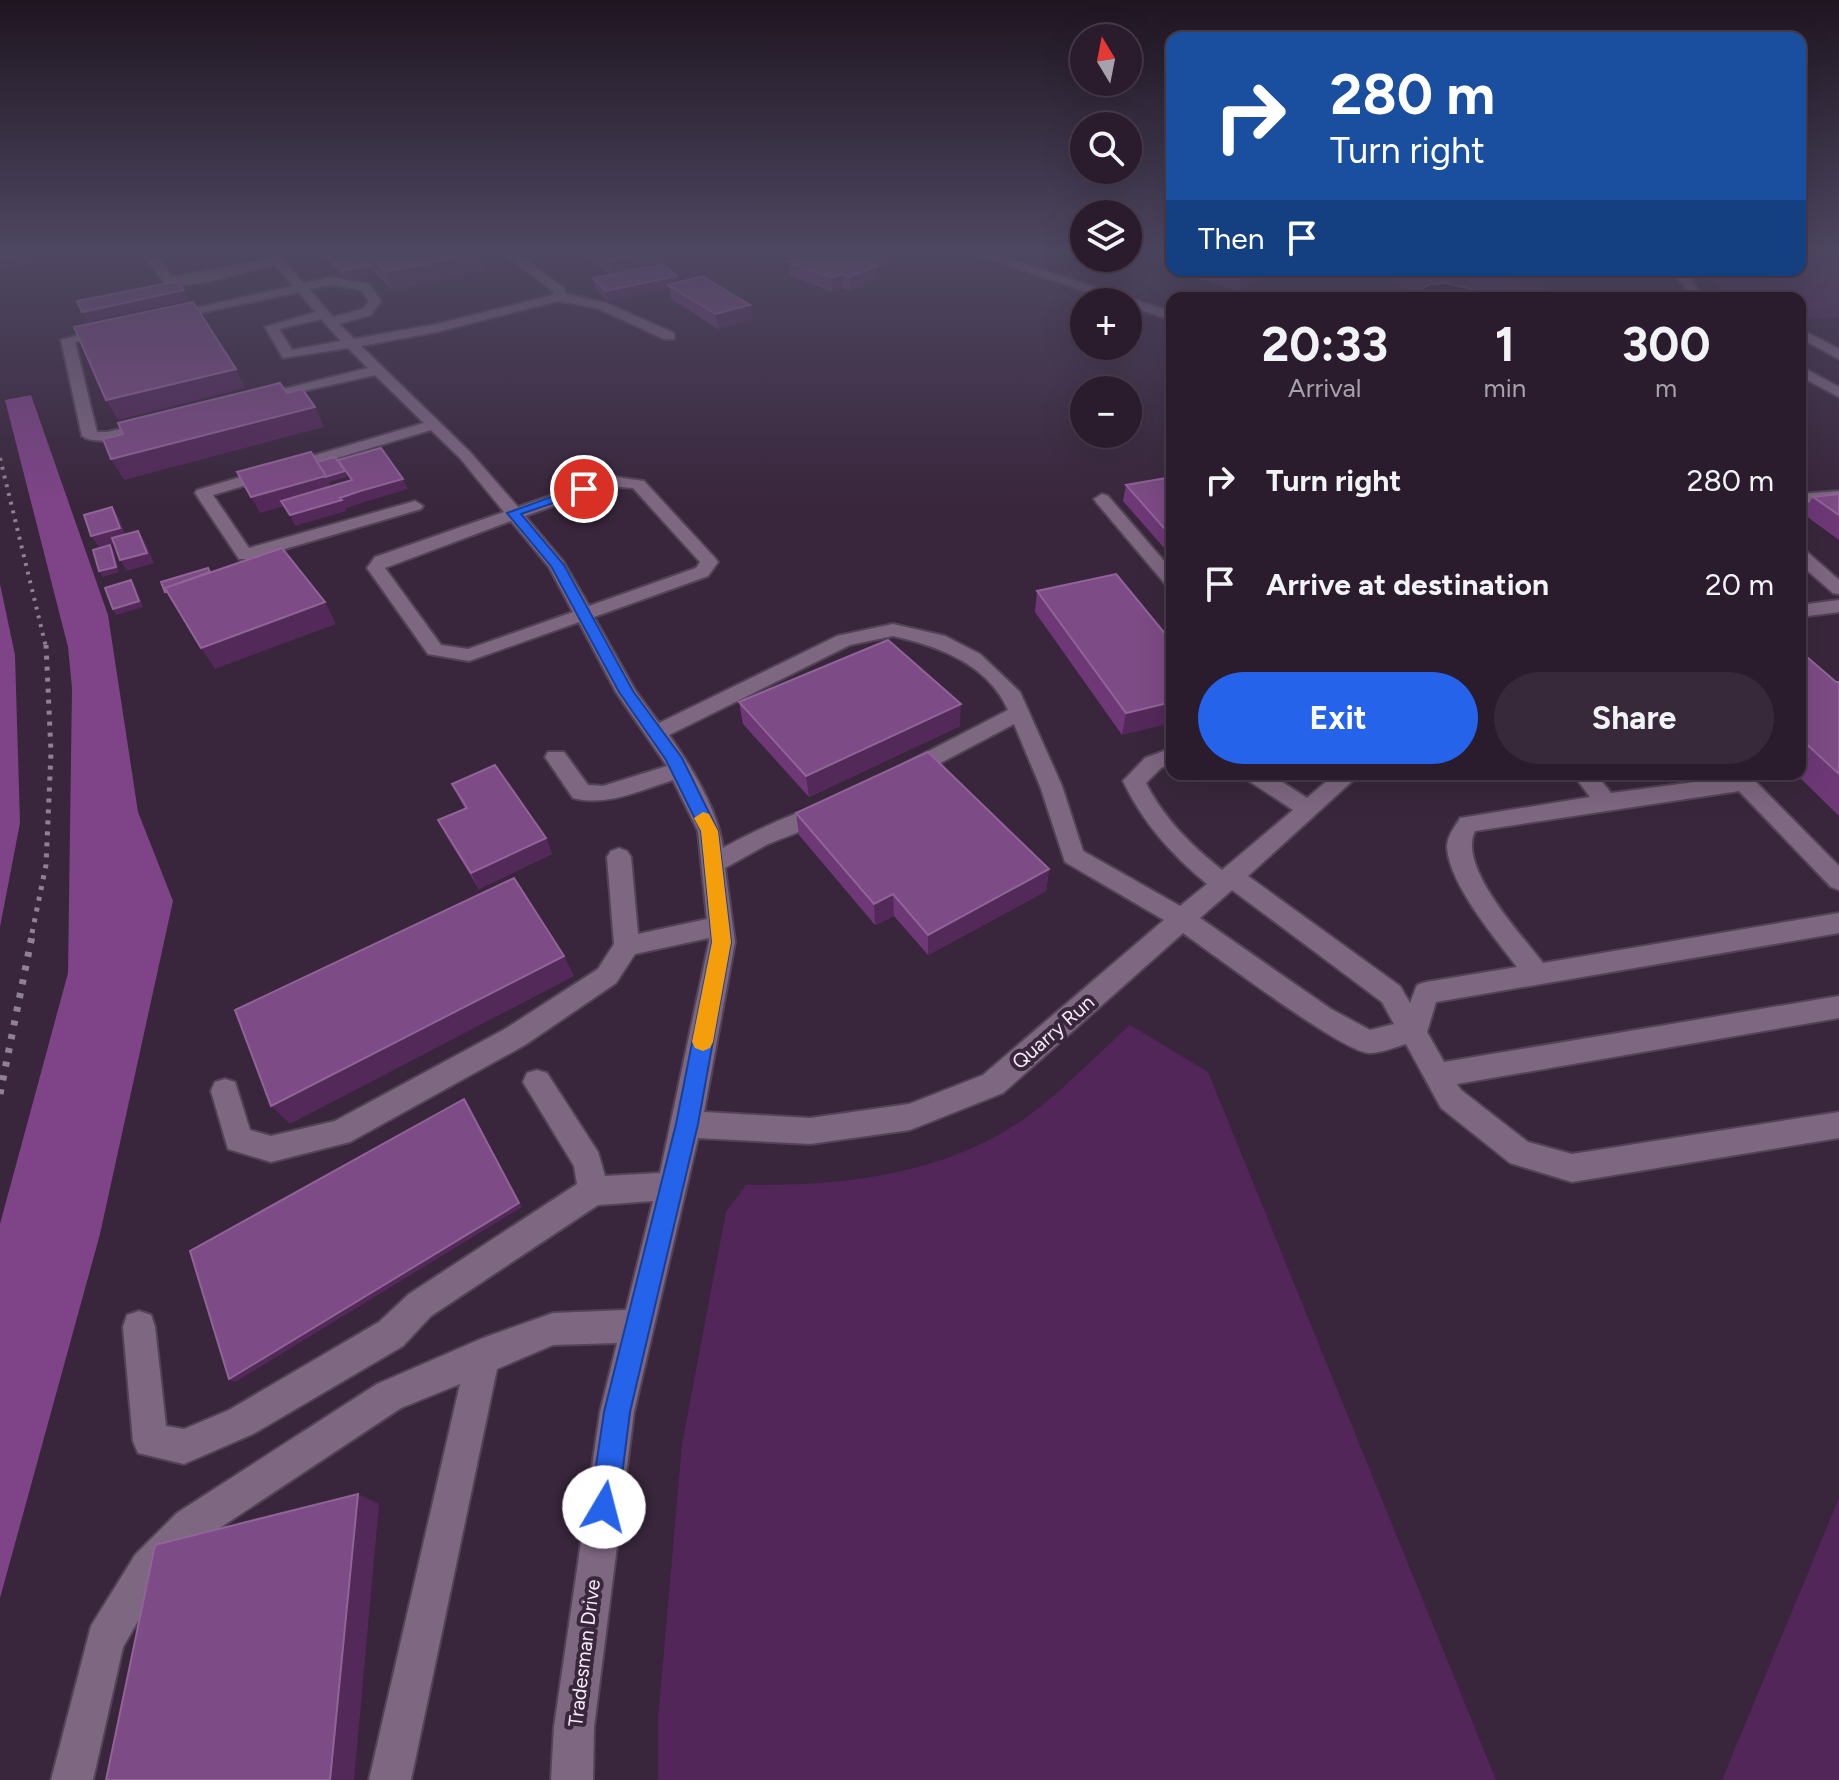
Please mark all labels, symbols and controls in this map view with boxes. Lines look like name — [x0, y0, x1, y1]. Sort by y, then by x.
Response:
north arrow — [1070, 24, 1142, 96]
map controls — [1070, 24, 1142, 448]
text: 280 m — [1330, 61, 1495, 128]
icon: right — [1198, 64, 1302, 168]
button: search — [1070, 112, 1142, 184]
text: Turn right — [1330, 129, 1485, 172]
button: layers — [1070, 200, 1142, 272]
icon: arrive — [1280, 216, 1324, 260]
text: Then — [1198, 220, 1264, 257]
button: + — [1070, 288, 1142, 360]
text: 20:33 — [1261, 315, 1388, 373]
text: 1 — [1495, 315, 1515, 373]
text: 300 — [1622, 315, 1711, 373]
text: Arrival — [1288, 372, 1362, 404]
text: min — [1484, 372, 1526, 404]
text: m — [1655, 372, 1677, 404]
button: − — [1070, 376, 1142, 448]
pin — [550, 455, 618, 523]
icon: right — [1198, 458, 1242, 502]
text: Turn right — [1266, 462, 1401, 499]
text: 280 m — [1687, 462, 1774, 499]
icon: arrive — [562, 467, 606, 511]
icon: arrive — [1198, 562, 1242, 606]
text: Arrive at destination — [1266, 566, 1549, 603]
text: 20 m — [1705, 566, 1774, 603]
button: Exit — [1198, 672, 1478, 764]
button: Share — [1494, 672, 1774, 764]
street label: Quarry Run — [1007, 990, 1099, 1074]
position arrow — [562, 1465, 646, 1549]
street label: Tradesman Drive — [563, 1578, 605, 1728]

